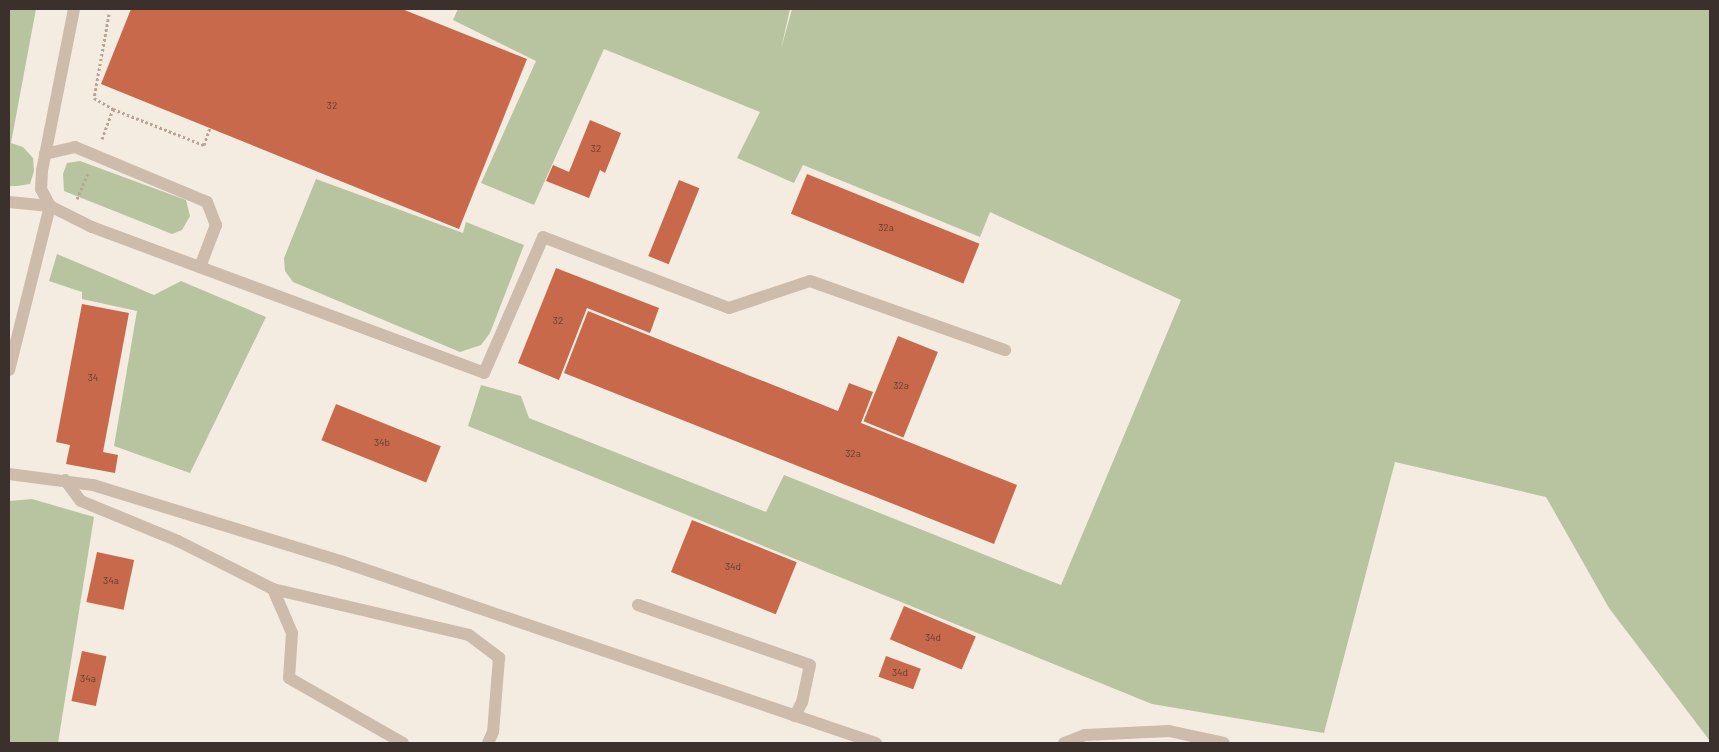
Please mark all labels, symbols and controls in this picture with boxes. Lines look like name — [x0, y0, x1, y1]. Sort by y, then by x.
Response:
house number: 32 — [327, 100, 337, 112]
house number: 32 — [591, 143, 601, 155]
house number: 32a — [878, 222, 894, 234]
house number: 32 — [553, 315, 563, 327]
house number: 34 — [88, 372, 98, 384]
house number: 32a — [893, 380, 909, 392]
house number: 34b — [374, 437, 390, 449]
house number: 32a — [845, 448, 861, 460]
house number: 34d — [725, 561, 741, 573]
house number: 34a — [103, 575, 119, 587]
house number: 34d — [925, 632, 941, 644]
house number: 34d — [892, 667, 908, 679]
house number: 34a — [80, 673, 96, 685]

